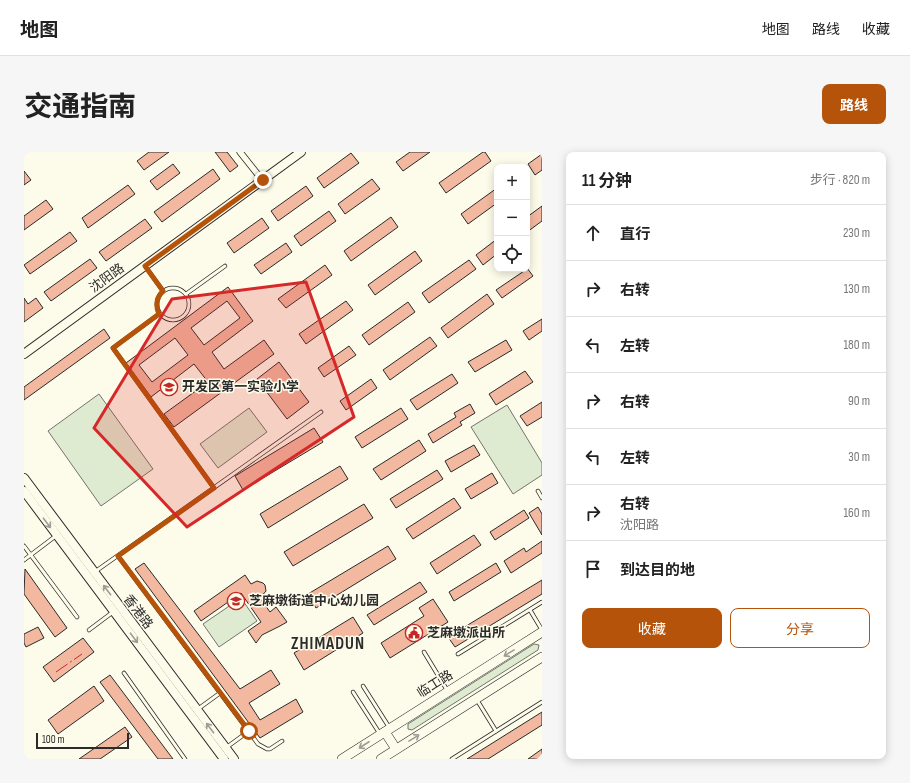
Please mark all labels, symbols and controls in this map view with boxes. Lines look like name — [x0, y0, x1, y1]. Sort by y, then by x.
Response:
text: 地图 — [20, 19, 58, 42]
text: 地图 — [762, 21, 790, 38]
text: 路线 — [812, 21, 840, 38]
text: 收藏 — [862, 21, 890, 38]
button: 路线 — [822, 84, 886, 124]
text: 交通指南 — [24, 91, 136, 124]
map controls — [494, 164, 530, 272]
button: + — [494, 164, 530, 200]
route end — [254, 171, 272, 189]
text: 11 分钟 — [582, 171, 632, 191]
text: 步行 · 820 m — [810, 172, 870, 188]
button: − — [494, 200, 530, 236]
icon: ahead — [582, 222, 604, 244]
text: 直行 — [620, 225, 650, 244]
text: 230 m — [843, 225, 870, 241]
button: locate — [494, 236, 530, 272]
street label: 沈阳路 — [87, 260, 127, 296]
icon: right — [582, 278, 604, 300]
text: 右转 — [620, 281, 650, 300]
text: 130 m — [844, 281, 870, 297]
icon: left — [582, 334, 604, 356]
text: 左转 — [620, 337, 650, 356]
text: 180 m — [844, 337, 870, 353]
school or university icon: 开发区第一实验小学 — [159, 377, 179, 397]
place label: 开发区第一实验小学 — [182, 379, 299, 395]
icon: right — [582, 390, 604, 412]
text: 右转 — [620, 393, 650, 412]
text: 90 m — [848, 393, 870, 409]
icon: left — [582, 446, 604, 468]
text: 左转 — [620, 449, 650, 468]
text: 30 m — [848, 449, 870, 465]
text: 右转 — [620, 495, 650, 514]
icon: right — [582, 502, 604, 524]
text: 160 m — [844, 505, 870, 521]
one-way arrow — [43, 517, 52, 528]
text: 沈阳路 — [620, 517, 659, 533]
icon: arrive — [582, 558, 604, 580]
text: 到达目的地 — [620, 561, 695, 580]
one-way arrow — [103, 585, 112, 596]
school or university icon: 芝麻墩街道中心幼儿园 — [226, 591, 246, 611]
street label: 香港路 — [120, 592, 156, 632]
place label: 芝麻墩街道中心幼儿园 — [249, 593, 379, 609]
button: 收藏 — [582, 608, 722, 648]
button: 分享 — [730, 608, 870, 648]
public building icon: 芝麻墩派出所 — [404, 623, 424, 643]
place label: 芝麻墩派出所 — [427, 625, 505, 641]
one-way arrow — [129, 632, 138, 643]
district label: ZHIMADUN — [291, 634, 365, 654]
one-way arrow — [504, 649, 515, 657]
street label: 临工路 — [414, 667, 456, 701]
route start — [240, 722, 258, 740]
one-way arrow — [206, 723, 214, 734]
scale bar — [36, 731, 129, 750]
text: 100 m — [42, 733, 64, 746]
one-way arrow — [408, 734, 419, 742]
one-way arrow — [359, 741, 370, 749]

